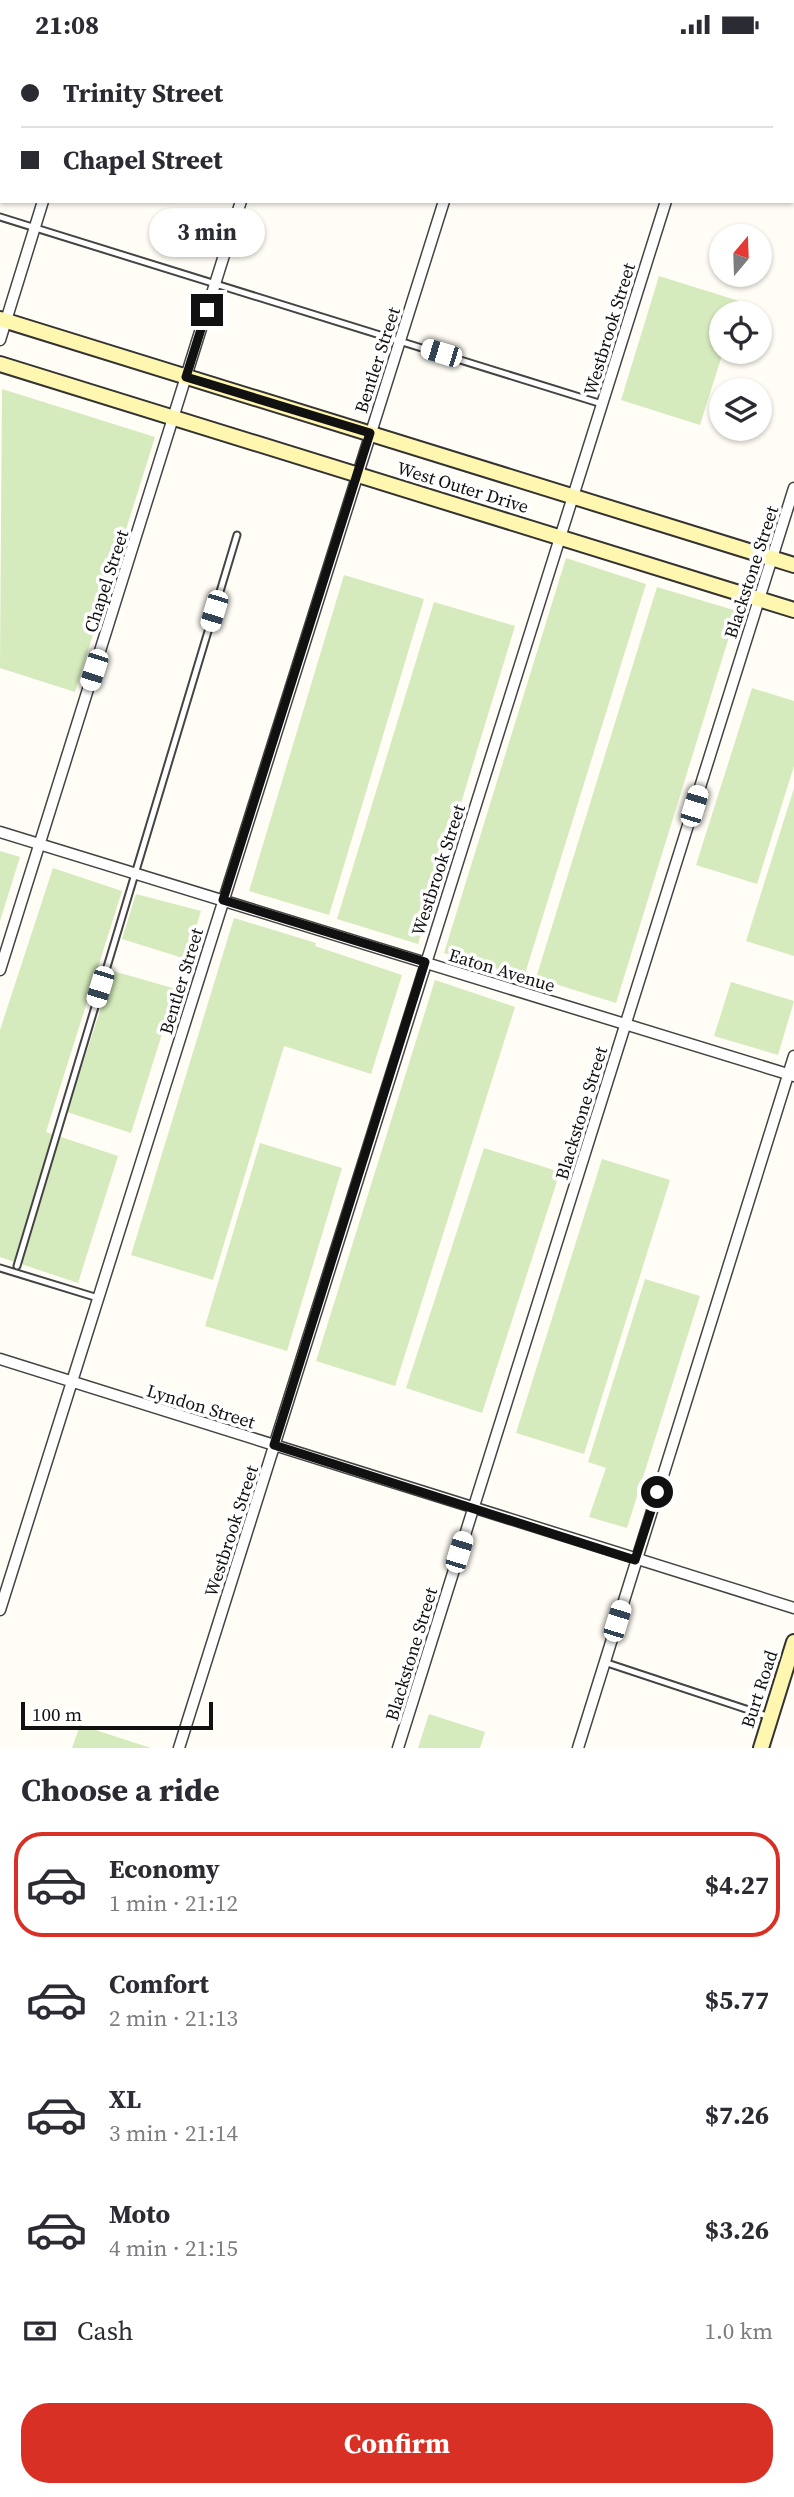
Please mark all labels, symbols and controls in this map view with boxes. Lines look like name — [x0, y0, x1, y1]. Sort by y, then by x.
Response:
text: 21:08 — [35, 7, 99, 43]
text: Trinity Street — [63, 75, 223, 111]
text: Chapel Street — [63, 142, 223, 178]
callout: 3 min — [149, 209, 265, 257]
text: 3 min — [177, 216, 237, 248]
north arrow — [709, 224, 772, 287]
map controls — [709, 224, 772, 441]
street label: Westbrook Street — [577, 260, 641, 398]
route end — [191, 294, 223, 326]
button: locate — [709, 301, 772, 364]
street label: Bentler Street — [348, 304, 406, 416]
car — [418, 337, 465, 369]
button: layers — [709, 378, 772, 441]
street label: West Outer Drive — [394, 455, 532, 519]
street label: Blackstone Street — [718, 502, 784, 642]
street label: Chapel Street — [78, 526, 134, 636]
car — [198, 588, 231, 634]
car — [78, 647, 111, 693]
car — [678, 783, 711, 829]
street label: Westbrook Street — [405, 801, 471, 939]
street label: Bentler Street — [153, 925, 209, 1037]
street label: Eaton Avenue — [446, 942, 558, 998]
car — [84, 964, 117, 1010]
street label: Blackstone Street — [549, 1043, 613, 1183]
street label: Lyndon Street — [144, 1378, 258, 1434]
street label: Westbrook Street — [198, 1462, 264, 1600]
route start — [641, 1476, 673, 1508]
car — [443, 1529, 476, 1575]
street label: Blackstone Street — [379, 1584, 443, 1724]
car — [601, 1598, 634, 1644]
street label: Burt Road — [735, 1647, 783, 1731]
scale bar — [21, 1699, 214, 1731]
text: 100 m — [32, 1701, 82, 1727]
text: Choose a ride — [21, 1768, 220, 1812]
text: Economy — [109, 1851, 220, 1887]
icon: car — [25, 1853, 88, 1916]
text: $4.27 — [705, 1867, 769, 1903]
text: 1 min · 21:12 — [109, 1887, 238, 1919]
text: Comfort — [109, 1966, 209, 2002]
icon: car — [25, 1968, 88, 2031]
text: $5.77 — [705, 1982, 769, 2018]
text: 2 min · 21:13 — [109, 2002, 238, 2034]
text: XL — [109, 2081, 141, 2117]
icon: car — [25, 2083, 88, 2146]
text: $7.26 — [705, 2097, 769, 2133]
text: 3 min · 21:14 — [109, 2117, 238, 2149]
text: Moto — [109, 2196, 170, 2232]
icon: car — [25, 2198, 88, 2261]
text: $3.26 — [705, 2212, 769, 2248]
text: 4 min · 21:15 — [109, 2232, 238, 2264]
icon: cash — [21, 2312, 59, 2350]
text: Cash — [77, 2313, 133, 2349]
text: 1.0 km — [704, 2315, 773, 2347]
button: Confirm — [21, 2403, 773, 2483]

